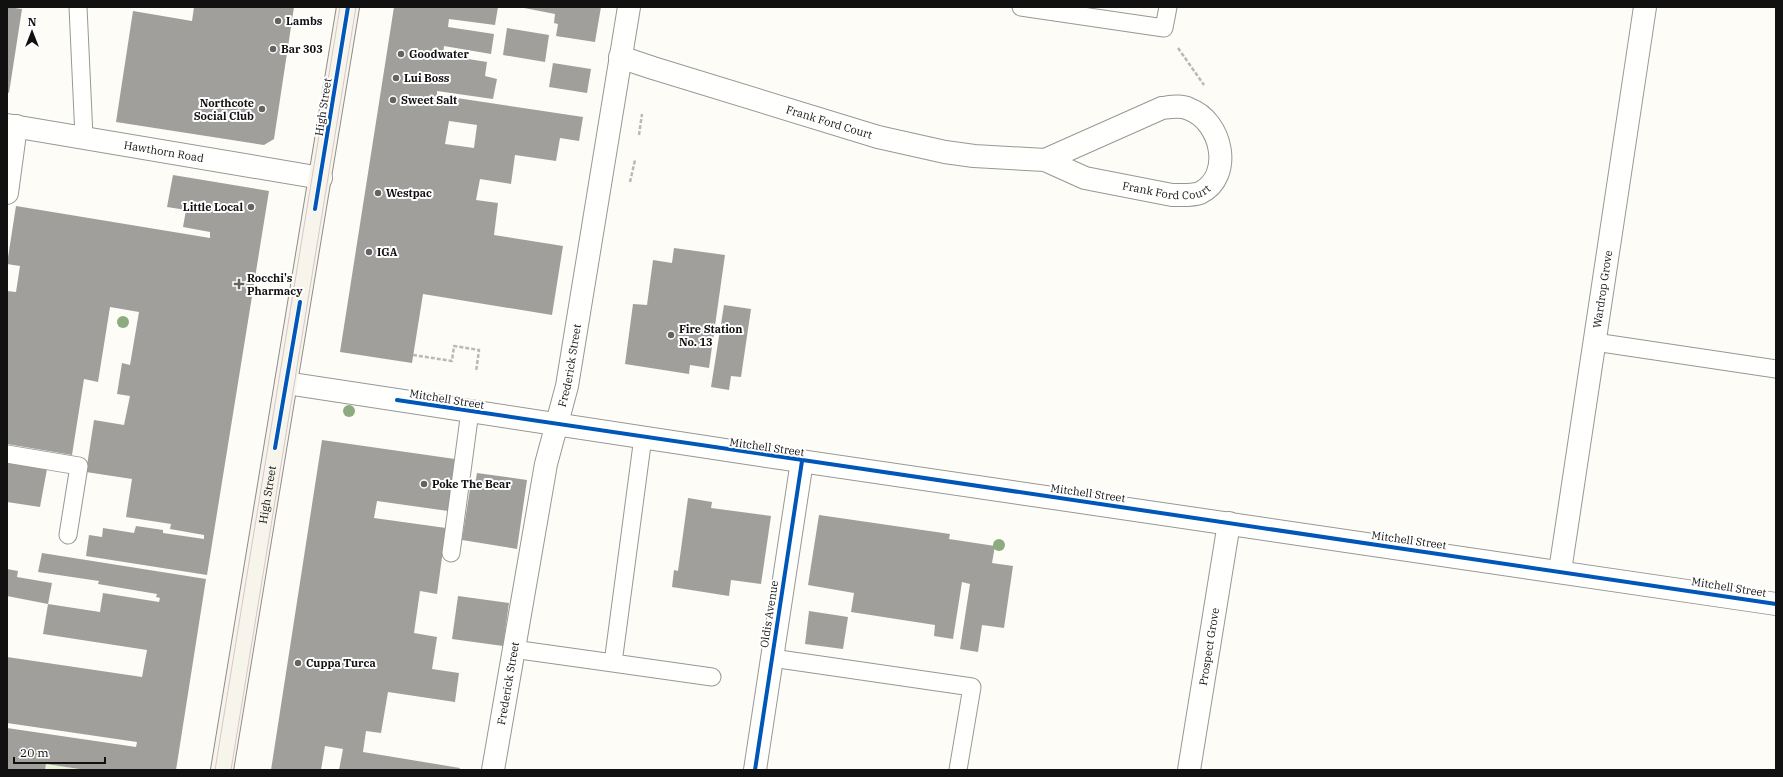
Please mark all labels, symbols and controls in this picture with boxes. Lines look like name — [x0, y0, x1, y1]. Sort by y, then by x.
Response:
north arrow — [12, 12, 52, 52]
place label: Lambs — [286, 14, 323, 28]
text: N — [28, 15, 37, 29]
marker: Lambs — [273, 16, 283, 26]
place label: Bar 303 — [281, 42, 323, 56]
marker: Bar 303 — [268, 44, 278, 54]
place label: Goodwater — [409, 47, 469, 61]
marker: Goodwater — [396, 49, 406, 59]
place label: Lui Boss — [404, 71, 450, 85]
marker: Lui Boss — [391, 73, 401, 83]
street label: High Street — [312, 77, 335, 137]
place label: Sweet Salt — [401, 93, 457, 107]
marker: Sweet Salt — [388, 95, 398, 105]
place label: Northcote Social Club — [194, 96, 254, 123]
street label: Frank Ford Court — [784, 102, 874, 142]
marker: Northcote Social Club — [257, 104, 267, 114]
street label: Hawthorn Road — [123, 138, 205, 165]
street label: Frank Ford Court — [1121, 178, 1213, 202]
place label: Westpac — [386, 186, 432, 200]
marker: Westpac — [373, 188, 383, 198]
place label: Little Local — [183, 200, 243, 214]
marker: Little Local — [246, 202, 256, 212]
place label: IGA — [377, 245, 398, 259]
marker: IGA — [364, 247, 374, 257]
street label: Wardrop Grove — [1590, 249, 1615, 329]
place label: Rocchi's Pharmacy — [247, 271, 303, 298]
marker: Rocchi's Pharmacy — [234, 279, 244, 289]
place label: Fire Station No. 13 — [679, 322, 743, 349]
street label: Frederick Street — [555, 323, 584, 408]
marker: Fire Station No. 13 — [666, 330, 676, 340]
street label: Mitchell Street — [409, 386, 485, 412]
street label: Mitchell Street — [729, 435, 805, 459]
street label: High Street — [256, 465, 279, 525]
place label: Poke The Bear — [432, 477, 511, 491]
marker: Poke The Bear — [419, 479, 429, 489]
street label: Mitchell Street — [1050, 481, 1126, 505]
street label: Mitchell Street — [1371, 528, 1447, 552]
street label: Mitchell Street — [1691, 574, 1767, 600]
street label: Oldis Avenue — [757, 579, 781, 649]
street label: Prospect Grove — [1196, 607, 1222, 687]
street label: Frederick Street — [494, 641, 522, 726]
place label: Cuppa Turca — [306, 656, 376, 670]
marker: Cuppa Turca — [293, 658, 303, 668]
scale bar — [14, 739, 105, 765]
text: 20 m — [20, 745, 49, 760]

